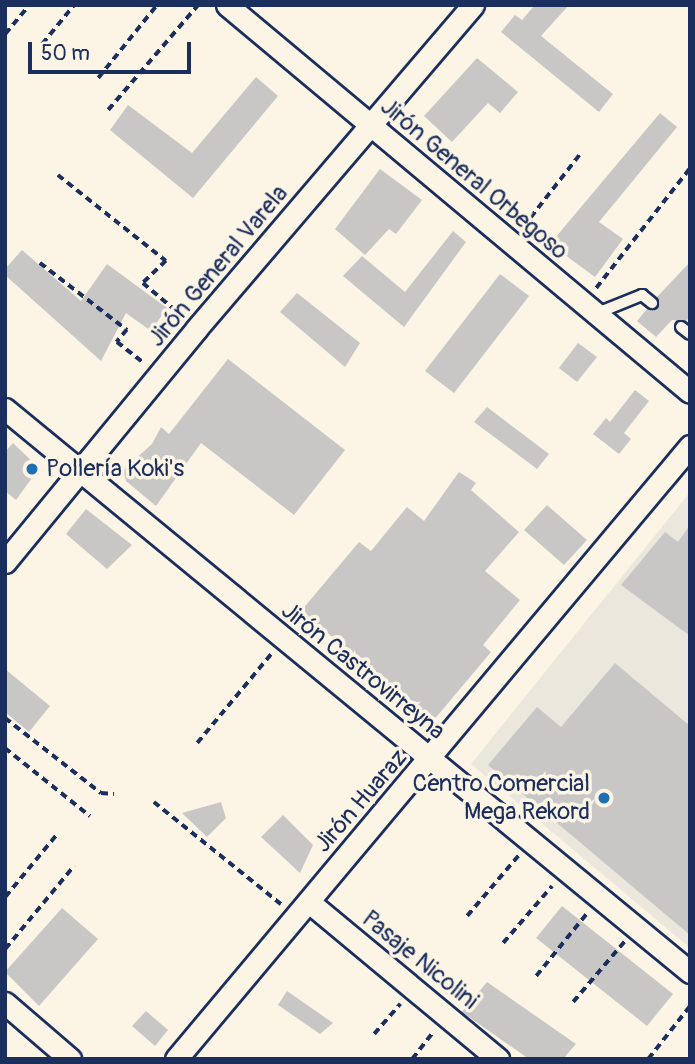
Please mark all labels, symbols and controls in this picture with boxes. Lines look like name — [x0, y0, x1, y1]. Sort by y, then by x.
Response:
scale bar — [32, 28, 194, 72]
text: 50 m — [41, 40, 90, 67]
street label: Jirón General Orbegoso — [375, 92, 573, 266]
street label: Jirón General Varela — [142, 179, 294, 353]
place label: Pollería Koki's — [46, 455, 184, 483]
marker: Pollería Koki's — [24, 461, 40, 477]
street label: Jirón Castrovirreyna — [275, 596, 451, 746]
street label: Jirón Huaraz — [309, 744, 413, 858]
place label: Centro Comercial Mega Rekord — [413, 770, 590, 826]
marker: Centro Comercial Mega Rekord — [596, 790, 612, 806]
street label: Pasaje Nicolini — [356, 904, 484, 1016]

